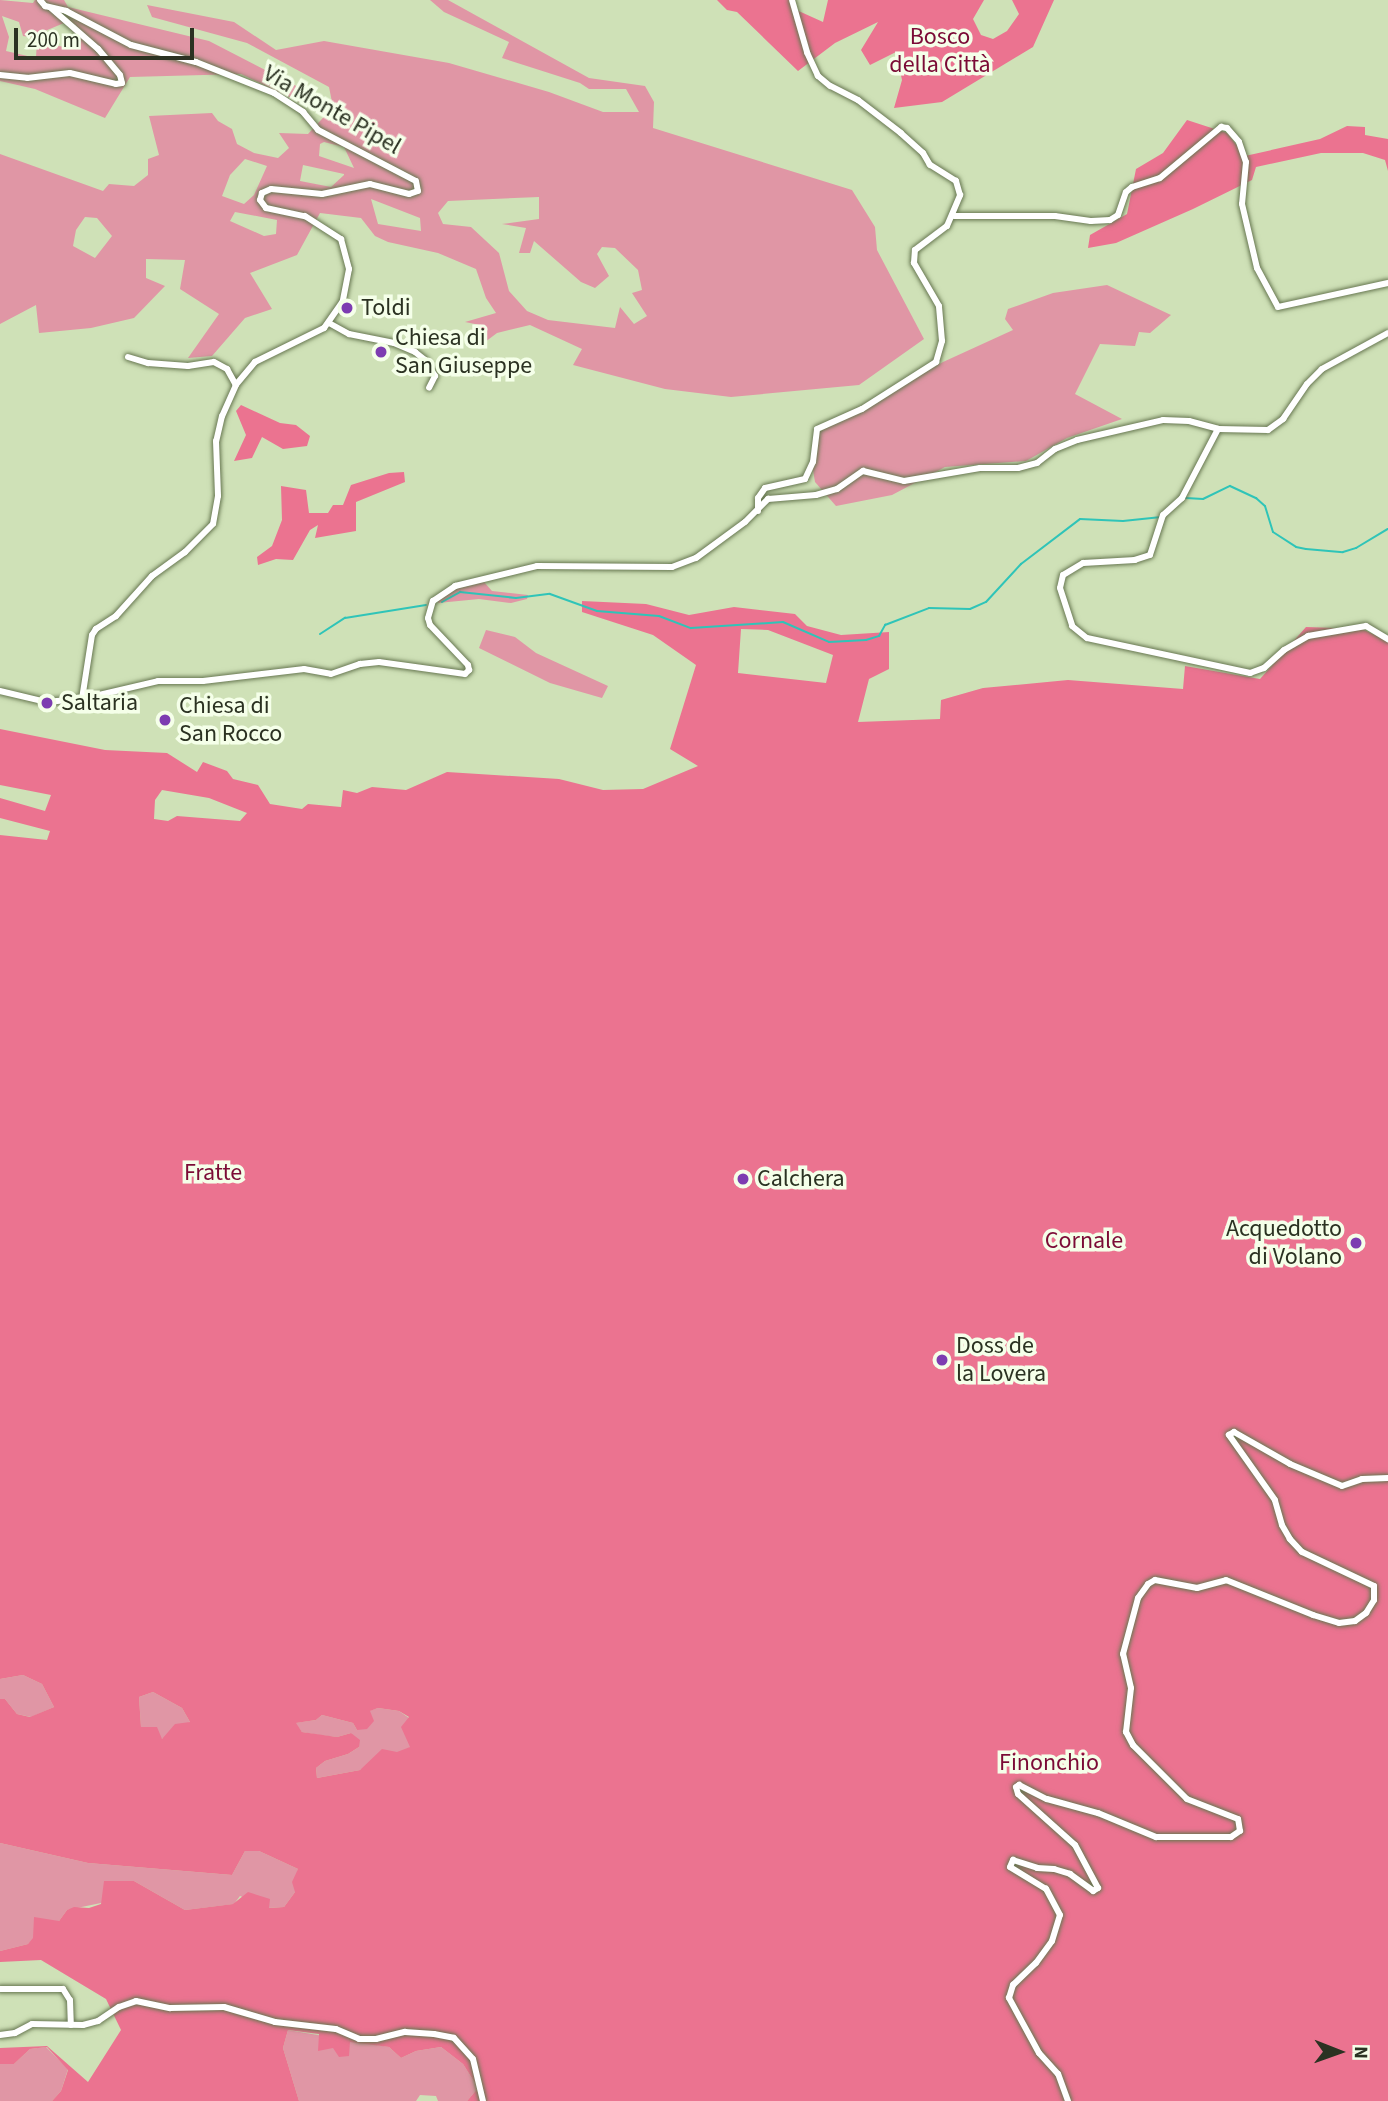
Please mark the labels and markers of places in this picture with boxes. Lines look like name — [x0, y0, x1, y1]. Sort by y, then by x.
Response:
place label: Toldi — [361, 294, 411, 322]
marker: Toldi — [339, 300, 355, 316]
place label: Chiesa di San Giuseppe — [395, 324, 532, 380]
marker: Chiesa di San Giuseppe — [373, 344, 389, 360]
place label: Saltaria — [61, 689, 138, 717]
place label: Chiesa di San Rocco — [179, 692, 282, 748]
marker: Saltaria — [39, 695, 55, 711]
marker: Chiesa di San Rocco — [157, 712, 173, 728]
place label: Calchera — [757, 1165, 845, 1193]
marker: Calchera — [735, 1171, 751, 1187]
place label: Acquedotto di Volano — [1226, 1215, 1342, 1271]
marker: Acquedotto di Volano — [1348, 1235, 1364, 1251]
place label: Doss de la Lovera — [956, 1332, 1046, 1388]
marker: Doss de la Lovera — [934, 1352, 950, 1368]

